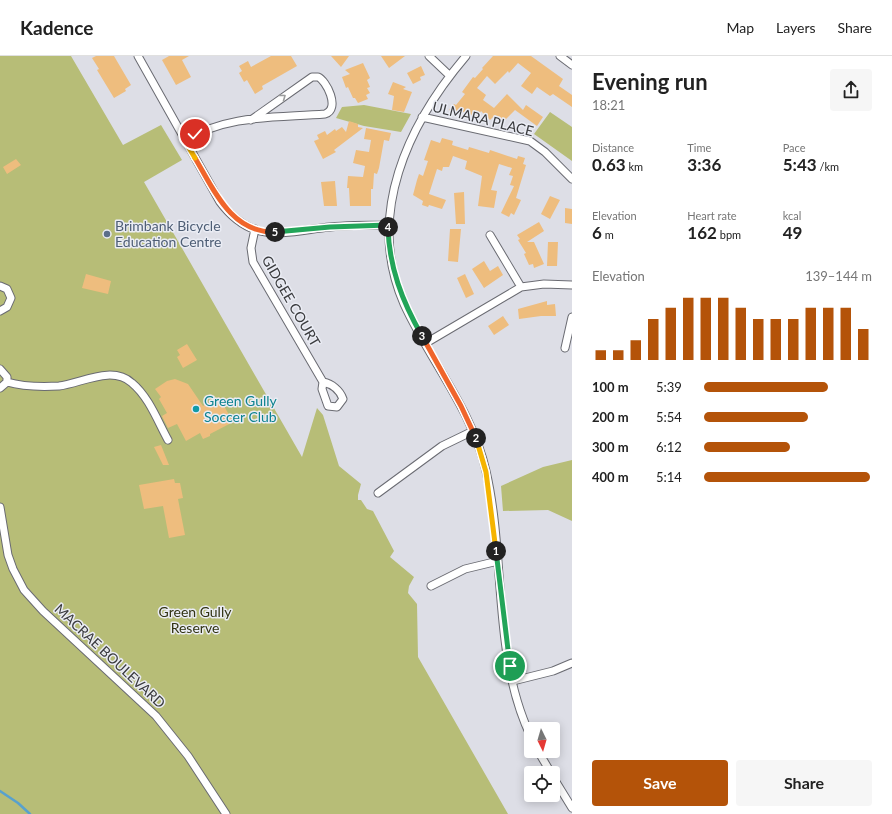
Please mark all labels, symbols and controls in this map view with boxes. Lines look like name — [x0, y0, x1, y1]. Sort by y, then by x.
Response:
text: Kadence — [20, 16, 93, 39]
text: Map — [726, 19, 754, 36]
text: Layers — [776, 19, 816, 36]
text: Share — [838, 19, 872, 36]
text: Evening run — [592, 68, 708, 95]
button: share — [830, 69, 872, 111]
one-way arrow — [279, 94, 286, 102]
text: 18:21 — [592, 97, 625, 113]
street label: ULMARA PLACE — [431, 98, 535, 139]
pin — [178, 117, 212, 151]
icon: check — [184, 123, 206, 145]
text: Distance — [592, 141, 634, 154]
text: Time — [687, 141, 711, 154]
text: Pace — [783, 141, 806, 154]
text: 0.63 — [592, 154, 626, 175]
text: 3:36 — [687, 154, 721, 175]
text: 5:43 — [783, 154, 817, 175]
text: km — [626, 160, 643, 173]
text: /km — [817, 160, 839, 173]
text: Elevation — [592, 209, 637, 222]
text: Heart rate — [687, 209, 737, 222]
text: kcal — [783, 209, 801, 222]
place label: Brimbank Bicycle Education Centre — [115, 217, 221, 250]
pin: 4 — [378, 217, 398, 237]
text: 4 — [385, 220, 391, 233]
pin: 5 — [265, 222, 285, 242]
text: 6 — [592, 222, 602, 243]
text: 162 — [687, 222, 717, 243]
text: 49 — [783, 222, 802, 243]
text: 5 — [272, 225, 278, 238]
text: m — [602, 228, 614, 241]
text: bpm — [717, 228, 741, 241]
marker: Brimbank Bicycle Education Centre — [102, 229, 112, 239]
street label: GIDGEE COURT — [259, 252, 325, 350]
text: Elevation — [592, 268, 645, 284]
text: 139–144 m — [805, 268, 872, 284]
pin: 3 — [412, 326, 432, 346]
text: 3 — [419, 329, 425, 342]
text: 100 m — [592, 379, 629, 395]
text: 5:39 — [656, 379, 682, 395]
place label: Green Gully Soccer Club — [204, 392, 278, 425]
marker: Green Gully Soccer Club — [191, 404, 201, 414]
text: 200 m — [592, 409, 629, 425]
text: 5:54 — [656, 409, 682, 425]
pin: 2 — [466, 428, 486, 448]
text: 2 — [473, 431, 479, 444]
text: 300 m — [592, 439, 629, 455]
text: 6:12 — [656, 439, 682, 455]
text: 400 m — [592, 469, 629, 485]
text: 5:14 — [656, 469, 682, 485]
pin: 1 — [486, 541, 506, 561]
text: 1 — [493, 544, 499, 557]
street label: MACRAE BOULEVARD — [52, 600, 169, 711]
park label: Green Gully Reserve — [159, 603, 232, 636]
pin — [493, 649, 527, 683]
icon: arrive — [499, 655, 521, 677]
north arrow — [524, 722, 560, 758]
map controls — [524, 722, 560, 802]
button: Save — [592, 760, 728, 806]
button: Share — [736, 760, 872, 806]
button: locate — [524, 766, 560, 802]

